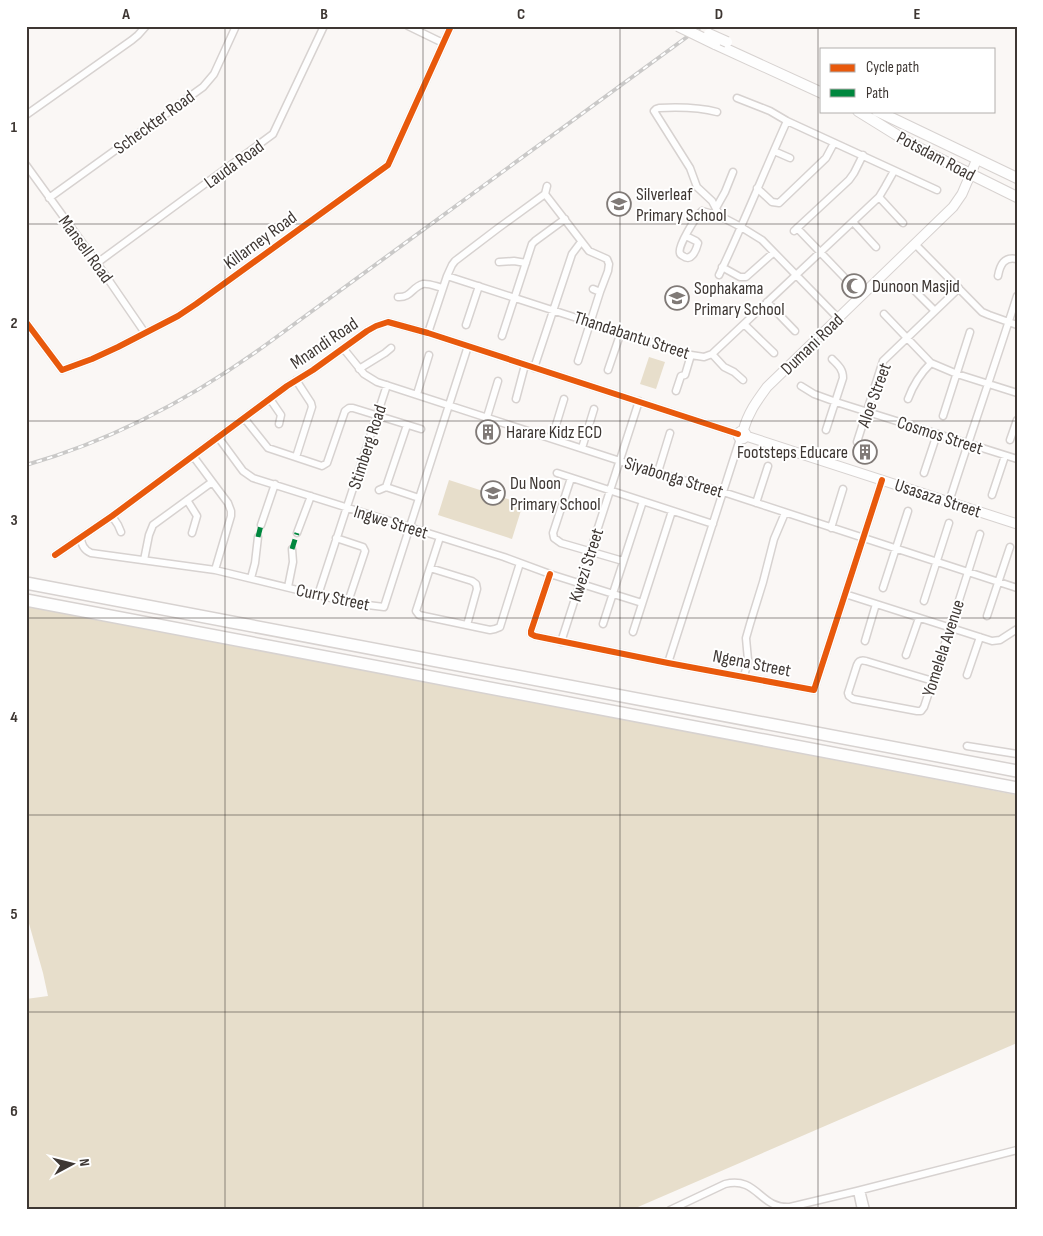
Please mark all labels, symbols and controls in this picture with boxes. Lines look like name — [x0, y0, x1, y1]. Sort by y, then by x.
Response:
text: A — [121, 5, 130, 24]
text: B — [320, 5, 328, 24]
text: C — [517, 5, 525, 24]
text: D — [715, 5, 723, 24]
text: E — [914, 5, 921, 24]
legend — [820, 48, 996, 112]
text: Cycle path — [866, 58, 919, 77]
text: Path — [866, 84, 889, 103]
street label: Scheckter Road — [110, 86, 199, 159]
text: 1 — [11, 118, 18, 137]
street label: Potsdam Road — [893, 127, 979, 186]
street label: Lauda Road — [200, 136, 268, 193]
place label: Silverleaf Primary School — [636, 184, 727, 226]
school or university icon: Silverleaf Primary School — [606, 191, 632, 217]
street label: Killarney Road — [220, 207, 301, 274]
street label: Mansell Road — [54, 211, 117, 287]
mosque icon: Dunoon Masjid — [841, 273, 867, 299]
place label: Dunoon Masjid — [872, 276, 960, 297]
place label: Sophakama Primary School — [694, 278, 785, 320]
school or university icon: Sophakama Primary School — [664, 285, 690, 311]
street label: Thandabantu Street — [572, 307, 693, 364]
street label: Dumani Road — [777, 309, 848, 379]
street label: Mnandi Road — [287, 313, 362, 374]
text: 2 — [10, 314, 18, 333]
street label: Aloe Street — [853, 360, 896, 431]
street label: Stimberg Road — [344, 402, 391, 492]
street label: Cosmos Street — [894, 412, 986, 459]
building icon: Harare Kidz ECD — [475, 419, 501, 445]
place label: Harare Kidz ECD — [506, 422, 602, 443]
building icon: Footsteps Educare — [852, 439, 878, 465]
place label: Footsteps Educare — [737, 442, 848, 463]
street label: Siyabonga Street — [622, 453, 726, 503]
place label: Du Noon Primary School — [510, 473, 601, 515]
street label: Usasaza Street — [892, 475, 984, 522]
school or university icon: Du Noon Primary School — [480, 480, 506, 506]
street label: Ingwe Street — [351, 501, 431, 544]
text: 3 — [10, 511, 18, 530]
street label: Kwezi Street — [565, 525, 608, 604]
street label: Curry Street — [294, 579, 372, 616]
street label: Yomelela Avenue — [918, 597, 969, 699]
street label: Ngena Street — [711, 646, 793, 681]
text: 4 — [10, 708, 18, 727]
text: 5 — [10, 905, 18, 924]
text: 6 — [10, 1102, 18, 1121]
north arrow — [48, 1138, 98, 1188]
text: N — [76, 1158, 93, 1167]

